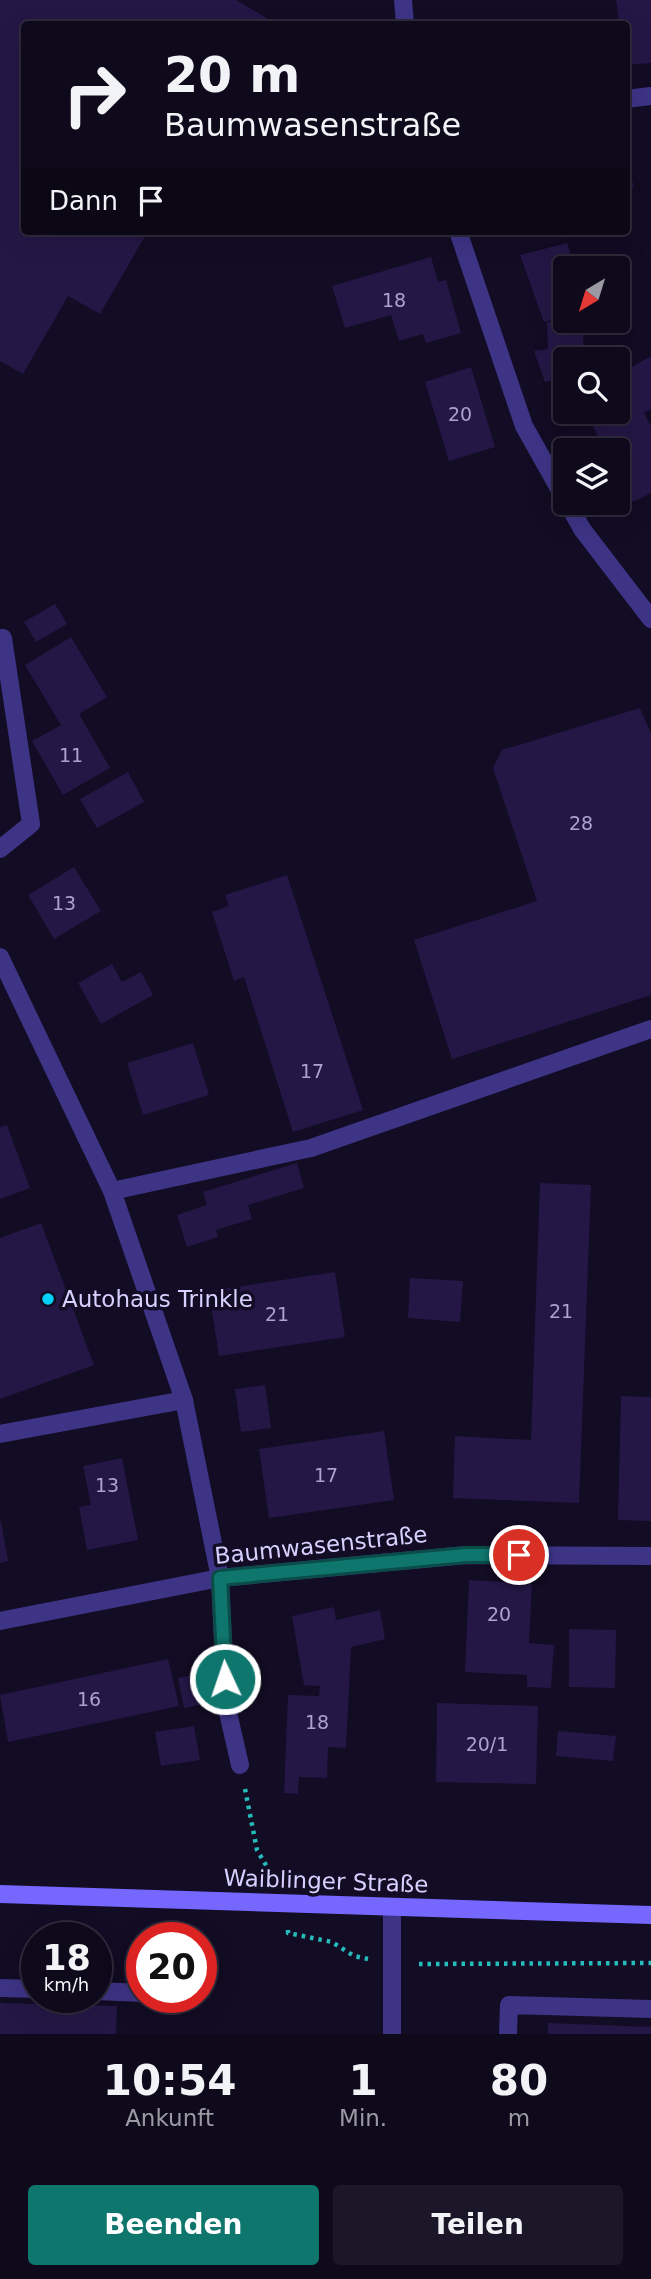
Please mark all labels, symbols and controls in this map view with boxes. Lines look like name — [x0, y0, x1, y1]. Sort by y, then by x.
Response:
text: 20 m — [164, 47, 300, 104]
icon: right — [49, 49, 140, 140]
text: Baumwasenstraße — [164, 106, 461, 144]
icon: arrive — [132, 182, 170, 220]
text: Dann — [49, 186, 118, 216]
north arrow — [553, 256, 630, 332]
map controls — [553, 256, 630, 515]
house number: 18 — [382, 289, 406, 311]
button: search — [553, 347, 630, 424]
house number: 20 — [448, 403, 472, 425]
button: layers — [553, 438, 630, 515]
house number: 11 — [59, 744, 83, 766]
house number: 28 — [569, 812, 593, 834]
house number: 13 — [52, 892, 76, 914]
house number: 17 — [300, 1060, 324, 1082]
place label: Autohaus Trinkle — [62, 1286, 253, 1312]
marker: Autohaus Trinkle — [40, 1291, 56, 1307]
house number: 21 — [549, 1300, 573, 1322]
house number: 21 — [265, 1303, 289, 1325]
house number: 17 — [314, 1464, 338, 1486]
house number: 13 — [95, 1474, 119, 1496]
street label: Baumwasenstraße — [213, 1521, 429, 1569]
pin — [489, 1525, 549, 1585]
icon: arrive — [500, 1536, 538, 1574]
house number: 20 — [487, 1603, 511, 1625]
position arrow — [188, 1642, 262, 1716]
house number: 16 — [77, 1688, 101, 1710]
house number: 18 — [305, 1711, 329, 1733]
house number: 20/1 — [466, 1733, 508, 1755]
street label: Waiblinger Straße — [223, 1864, 429, 1898]
speed limit sign: 20 — [126, 1922, 217, 2013]
text: 18 — [42, 1938, 91, 1978]
text: km/h — [44, 1974, 89, 1995]
text: 10:54 — [103, 2056, 236, 2105]
text: 1 — [348, 2056, 378, 2105]
text: 80 — [490, 2056, 548, 2105]
text: Ankunft — [125, 2105, 214, 2131]
text: Min. — [339, 2105, 387, 2131]
text: m — [508, 2105, 530, 2131]
button: Beenden — [28, 2185, 319, 2265]
button: Teilen — [333, 2185, 623, 2265]

